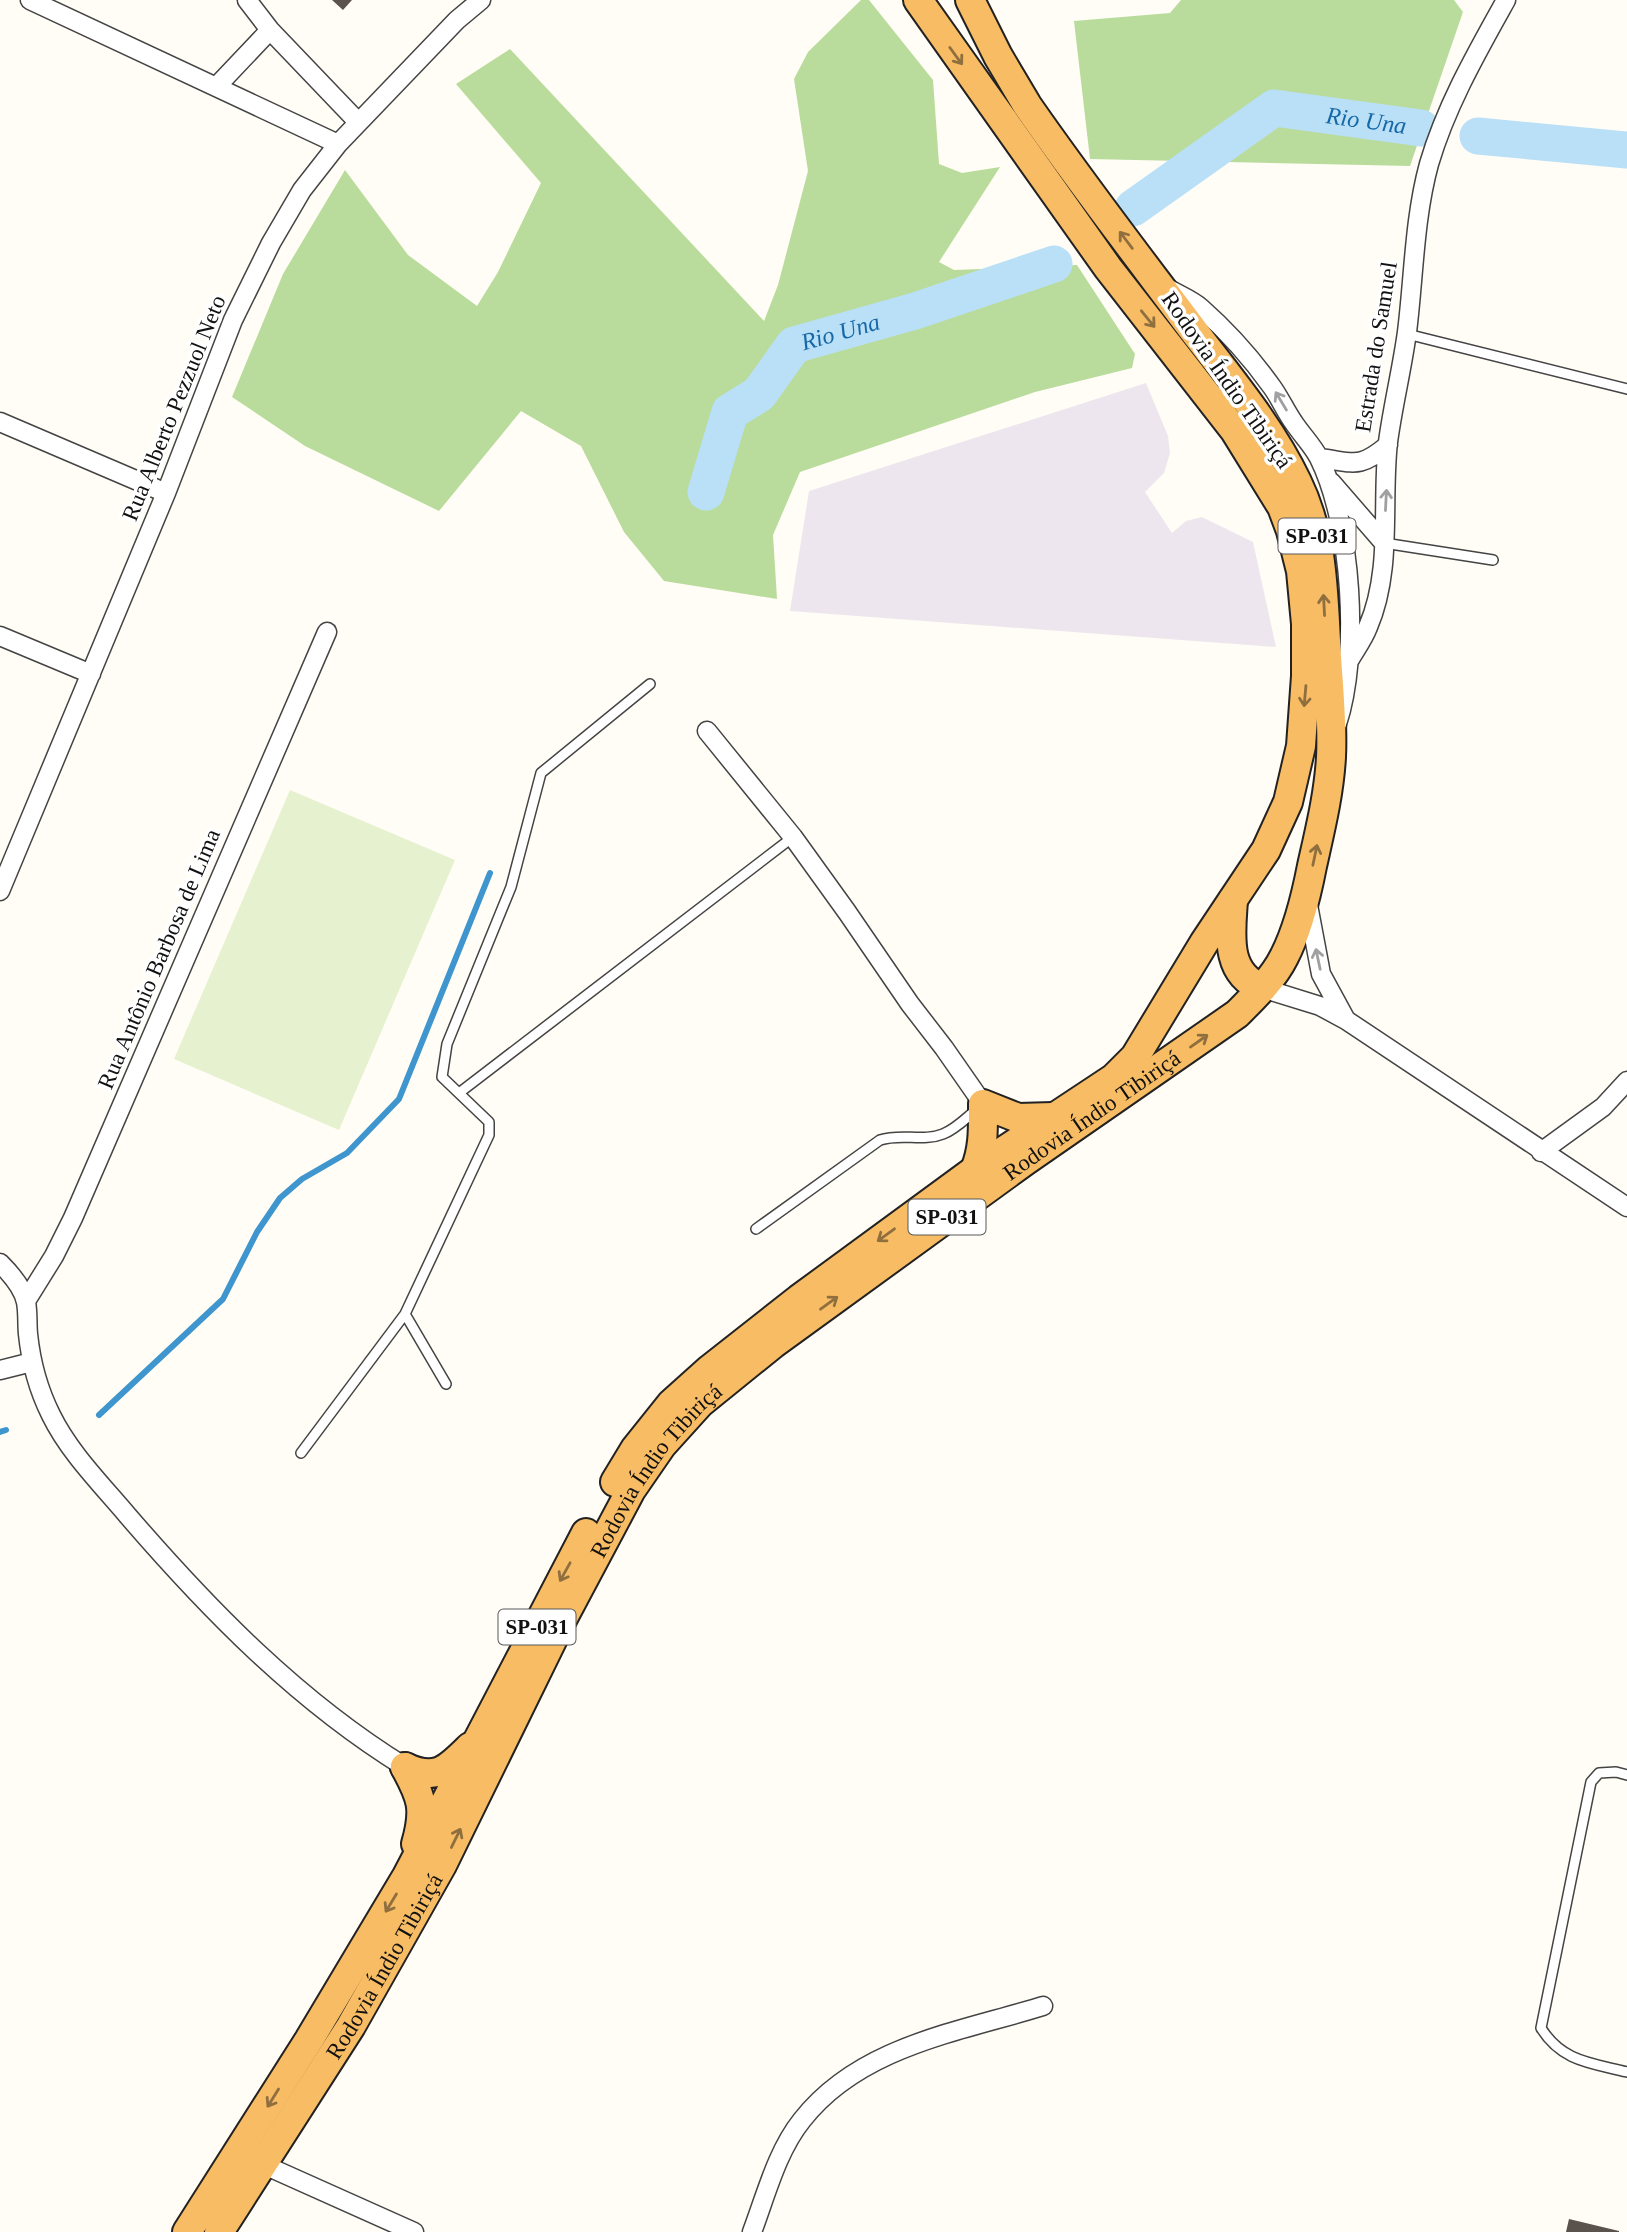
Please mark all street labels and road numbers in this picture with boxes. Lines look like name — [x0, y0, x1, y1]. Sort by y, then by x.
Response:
street label: Estrada do Samuel — [1350, 260, 1402, 434]
street label: Rodovia Índio Tibiriçá — [1157, 287, 1297, 473]
street label: Rua Alberto Pezzuol Neto — [117, 292, 231, 524]
road number: SP-031 — [1278, 518, 1356, 554]
street label: Rua Antônio Barbosa de Lima — [93, 825, 225, 1093]
street label: Rodovia Índio Tibiriçá — [998, 1045, 1185, 1185]
road number: SP-031 — [908, 1200, 986, 1234]
street label: Rodovia Índio Tibiriçá — [585, 1378, 726, 1562]
road number: SP-031 — [498, 1610, 576, 1644]
street label: Rodovia Índio Tibiriçá — [321, 1869, 447, 2063]

